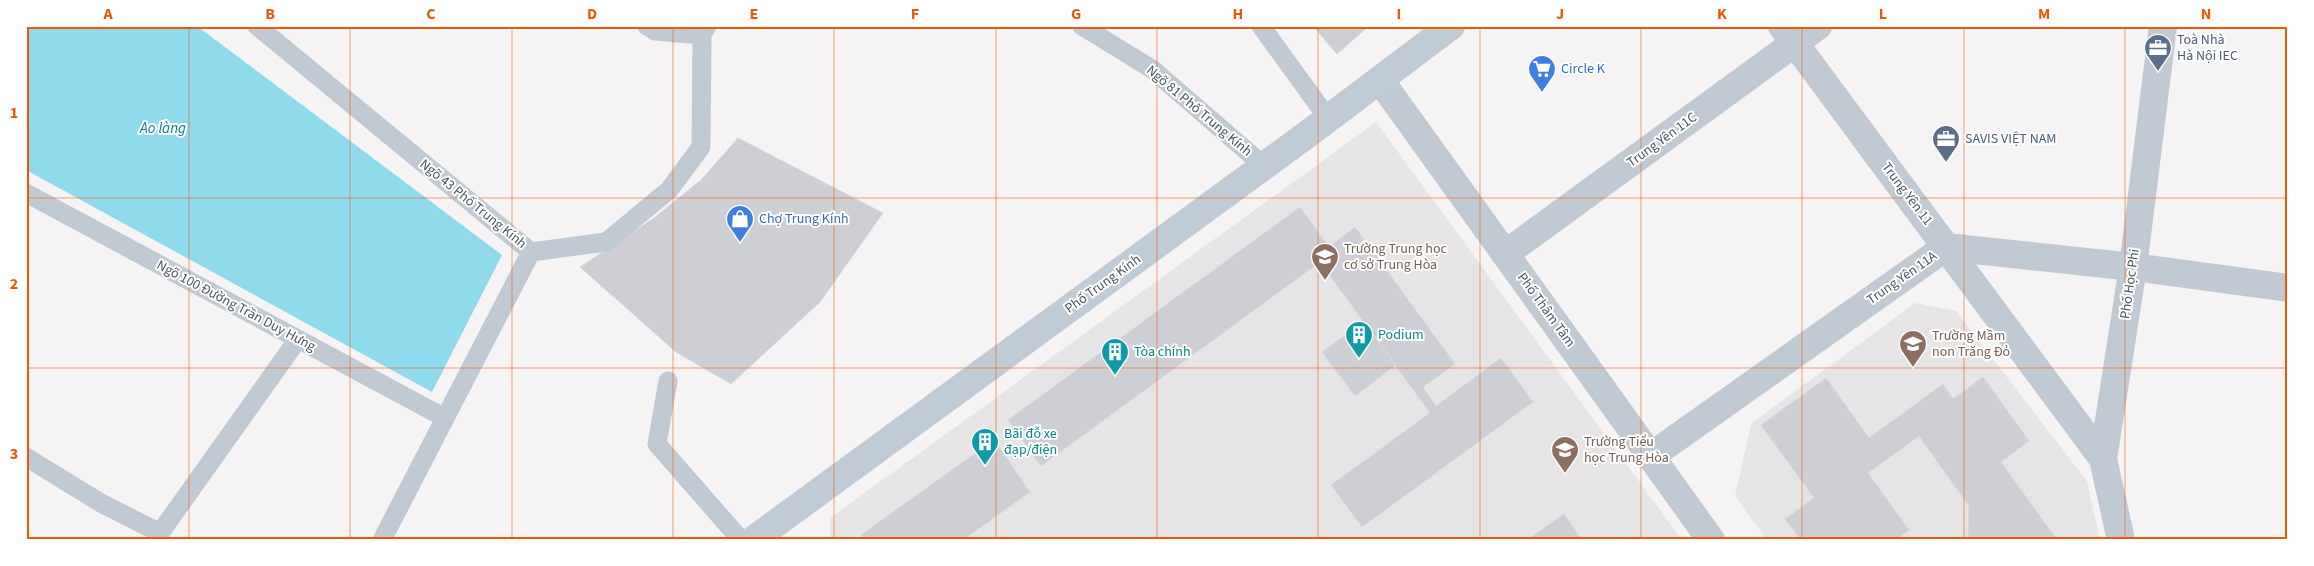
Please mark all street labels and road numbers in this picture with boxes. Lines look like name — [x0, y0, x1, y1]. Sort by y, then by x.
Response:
street label: Ngõ 81 Phố Trung Kính — [1142, 61, 1256, 161]
street label: Trung Yên 11C — [1623, 108, 1701, 172]
street label: Ngõ 43 Phố Trung Kính — [415, 154, 531, 254]
street label: Trung Yên 11 — [1877, 158, 1937, 230]
street label: Trung Yên 11A — [1863, 246, 1942, 310]
street label: Phố Học Phi — [2115, 248, 2145, 320]
street label: Phố Trung Kính — [1061, 250, 1145, 318]
street label: Ngõ 100 Đường Trần Duy Hưng — [153, 256, 319, 356]
street label: Phố Thâm Tâm — [1512, 269, 1580, 351]

